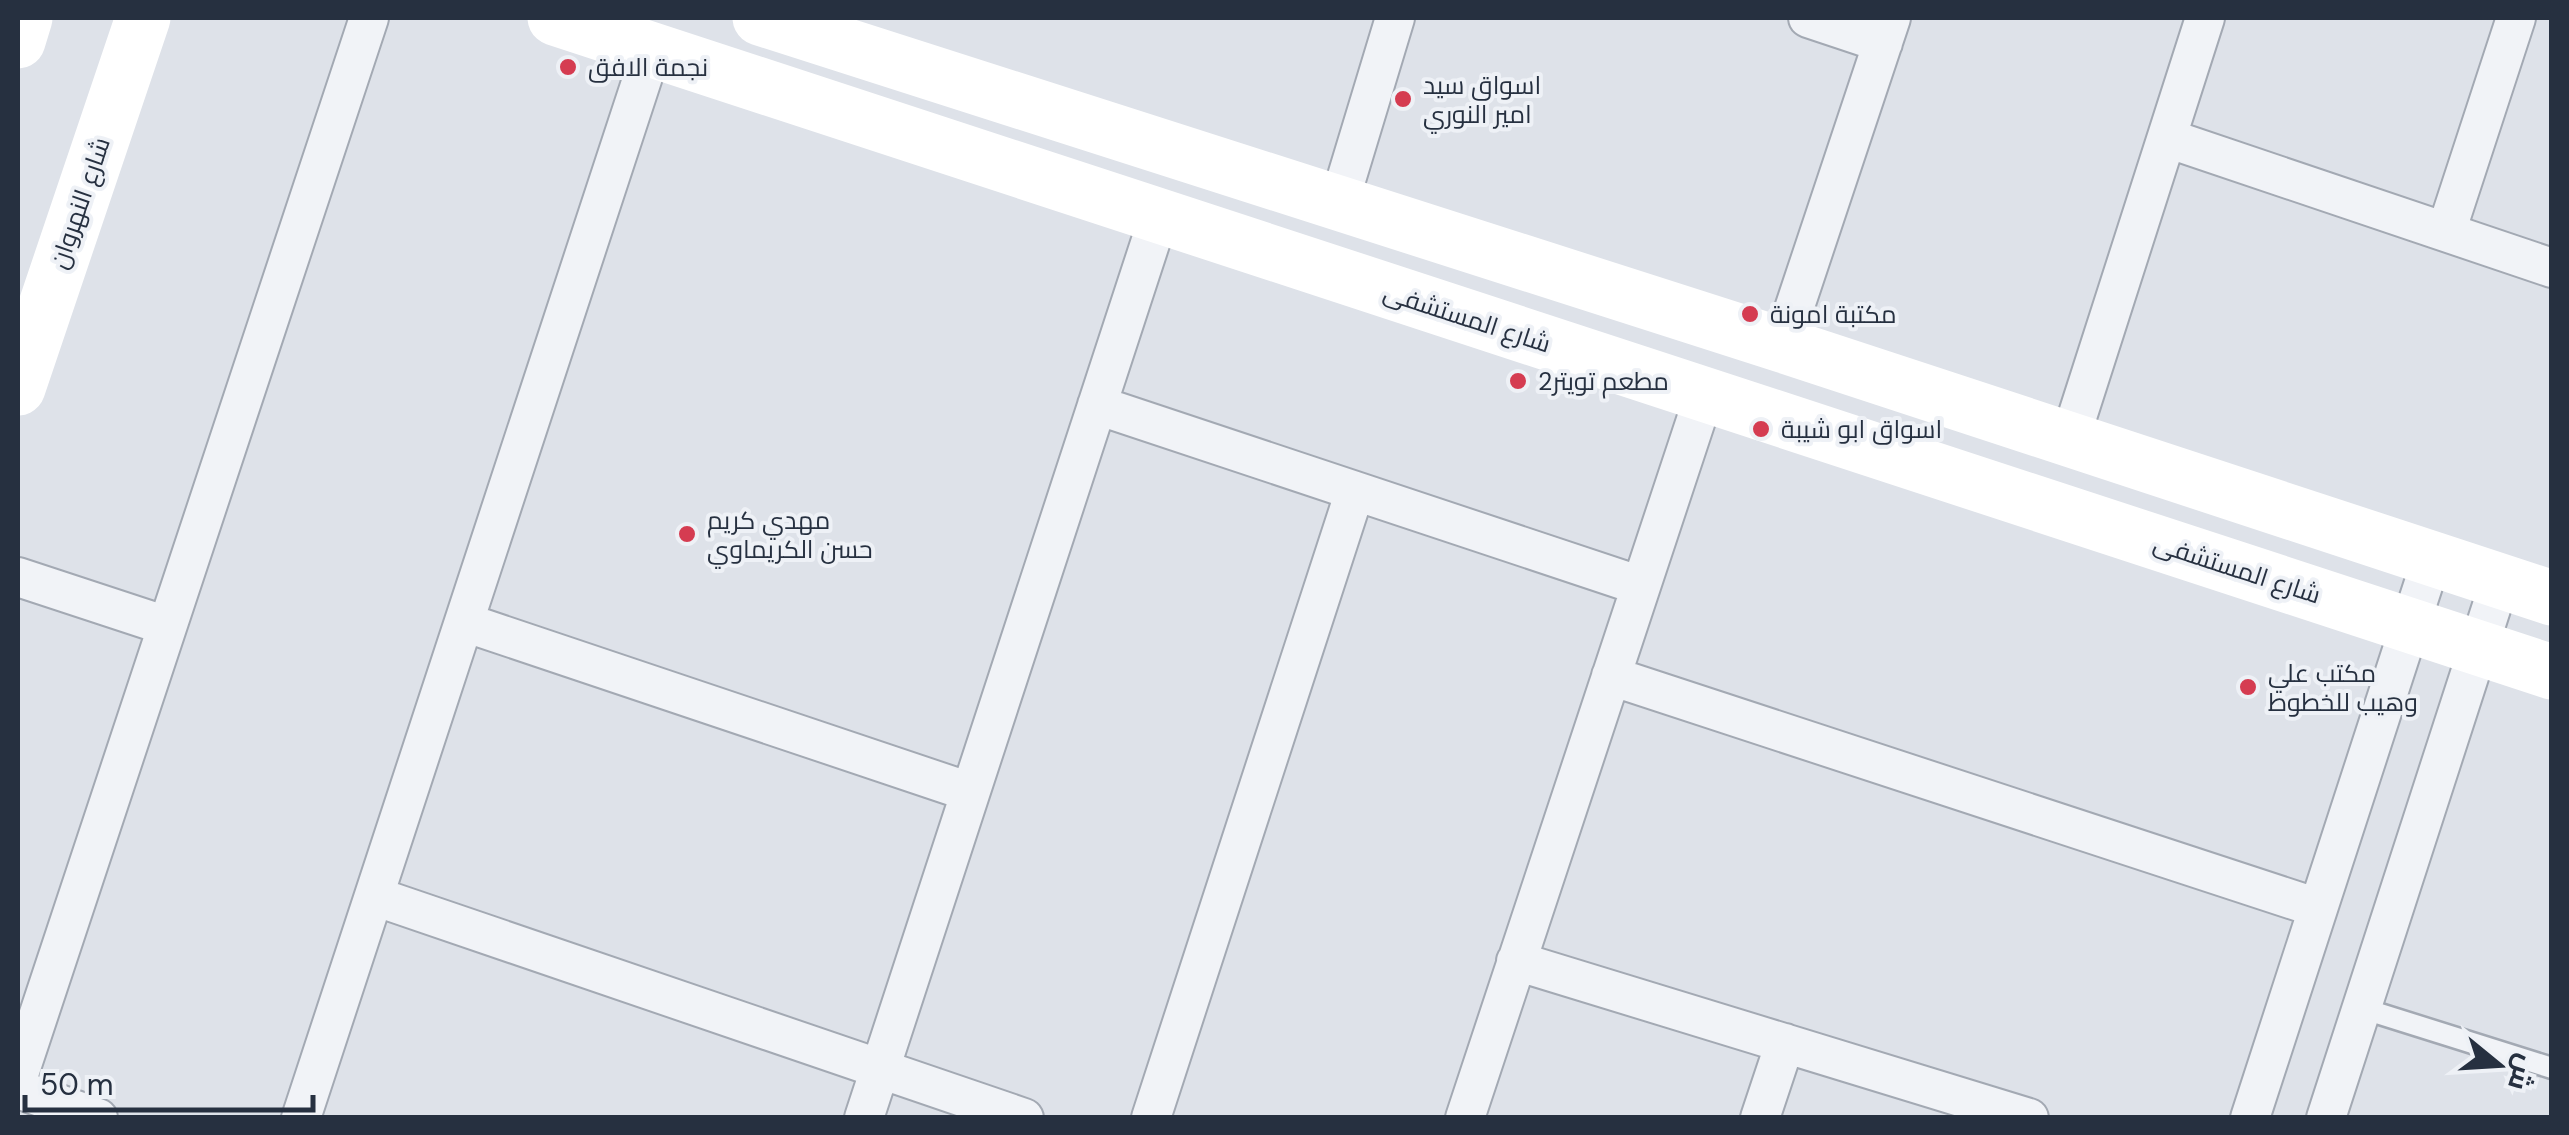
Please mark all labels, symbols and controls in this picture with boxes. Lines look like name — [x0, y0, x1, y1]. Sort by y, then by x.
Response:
place label: نجمة الافق — [588, 51, 708, 84]
marker: نجمة الافق — [557, 56, 579, 78]
place label: اسواق سيد امير النوري — [1423, 69, 1541, 134]
marker: اسواق سيد امير النوري — [1392, 88, 1414, 110]
street label: شارع النهروان — [42, 133, 118, 273]
street label: شارع المستشفى — [1379, 275, 1555, 361]
place label: مكتبة امونة — [1770, 298, 1897, 331]
marker: مكتبة امونة — [1739, 303, 1761, 325]
place label: مطعم تويتر2 — [1538, 365, 1669, 399]
marker: مطعم تويتر2 — [1507, 370, 1529, 392]
place label: اسواق ابو شيبة — [1781, 413, 1942, 446]
marker: اسواق ابو شيبة — [1750, 418, 1772, 440]
place label: مهدي كريم حسن الكريماوي — [707, 504, 873, 569]
marker: مهدي كريم حسن الكريماوي — [676, 523, 698, 545]
street label: شارع المستشفى — [2149, 526, 2325, 612]
place label: مكتب علي وهيب للخطوط — [2268, 657, 2418, 719]
marker: مكتب علي وهيب للخطوط — [2237, 676, 2259, 698]
north arrow — [2449, 1015, 2549, 1115]
scale bar — [25, 1050, 312, 1112]
text: ش — [2499, 1050, 2545, 1095]
text: 50 m — [40, 1065, 114, 1104]

